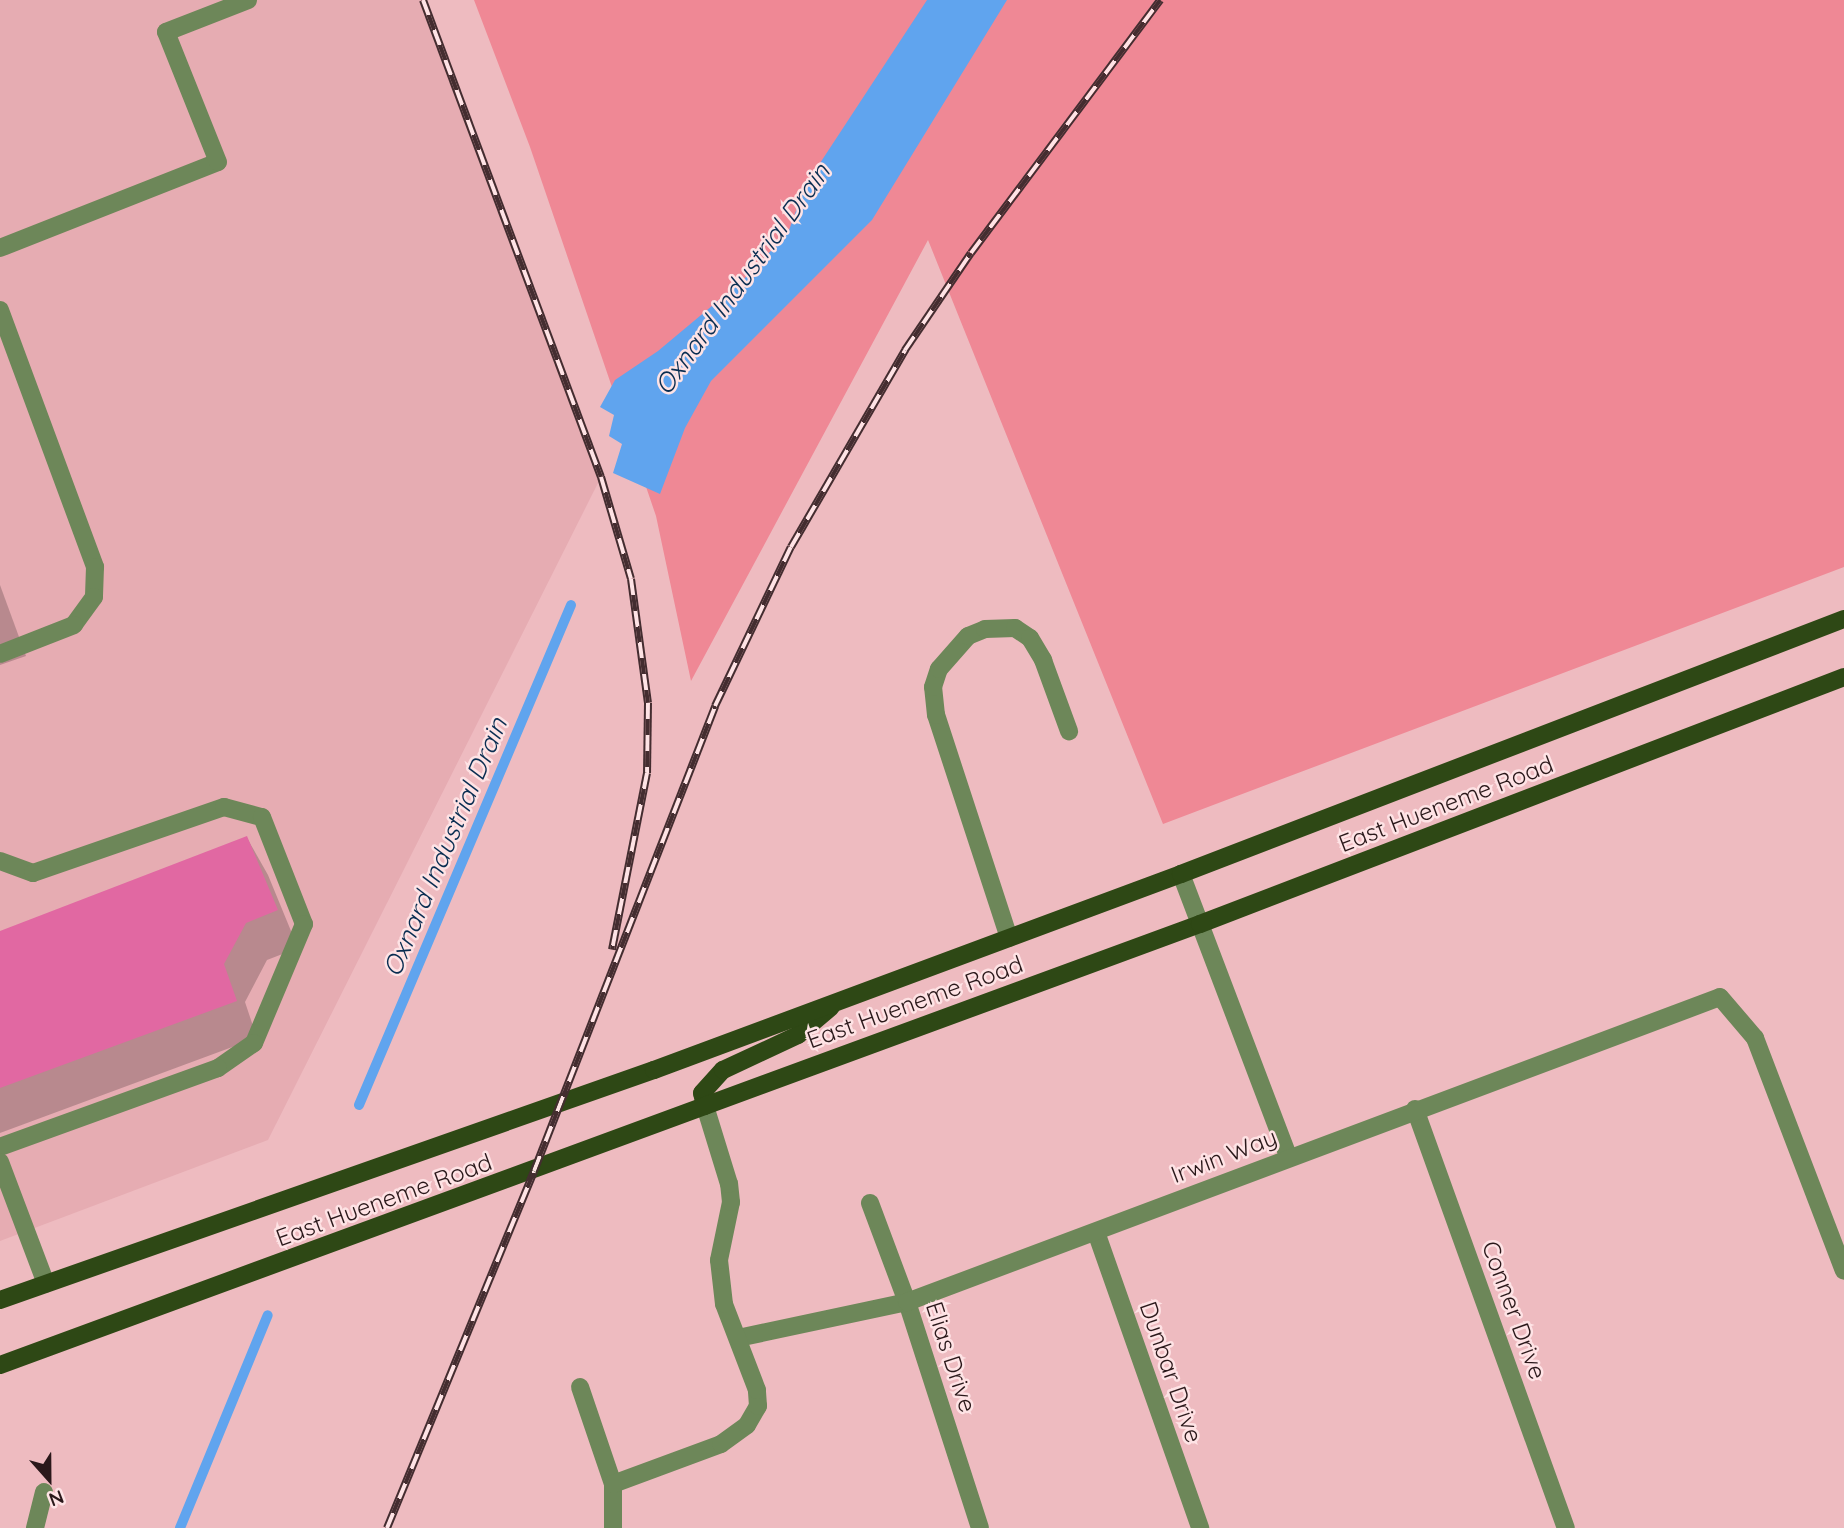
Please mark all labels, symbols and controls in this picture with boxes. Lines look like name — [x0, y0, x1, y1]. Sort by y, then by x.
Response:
water label: Oxnard Industrial Drain — [648, 157, 836, 401]
water label: Oxnard Industrial Drain — [376, 713, 514, 981]
street label: East Hueneme Road — [1335, 750, 1557, 858]
street label: East Hueneme Road — [803, 950, 1027, 1054]
street label: Irwin Way — [1167, 1123, 1281, 1189]
street label: East Hueneme Road — [272, 1148, 496, 1252]
street label: Conner Drive — [1476, 1237, 1552, 1383]
street label: Elias Drive — [920, 1298, 982, 1416]
street label: Dunbar Drive — [1133, 1298, 1209, 1446]
north arrow — [14, 1444, 84, 1514]
text: N — [46, 1485, 67, 1512]

